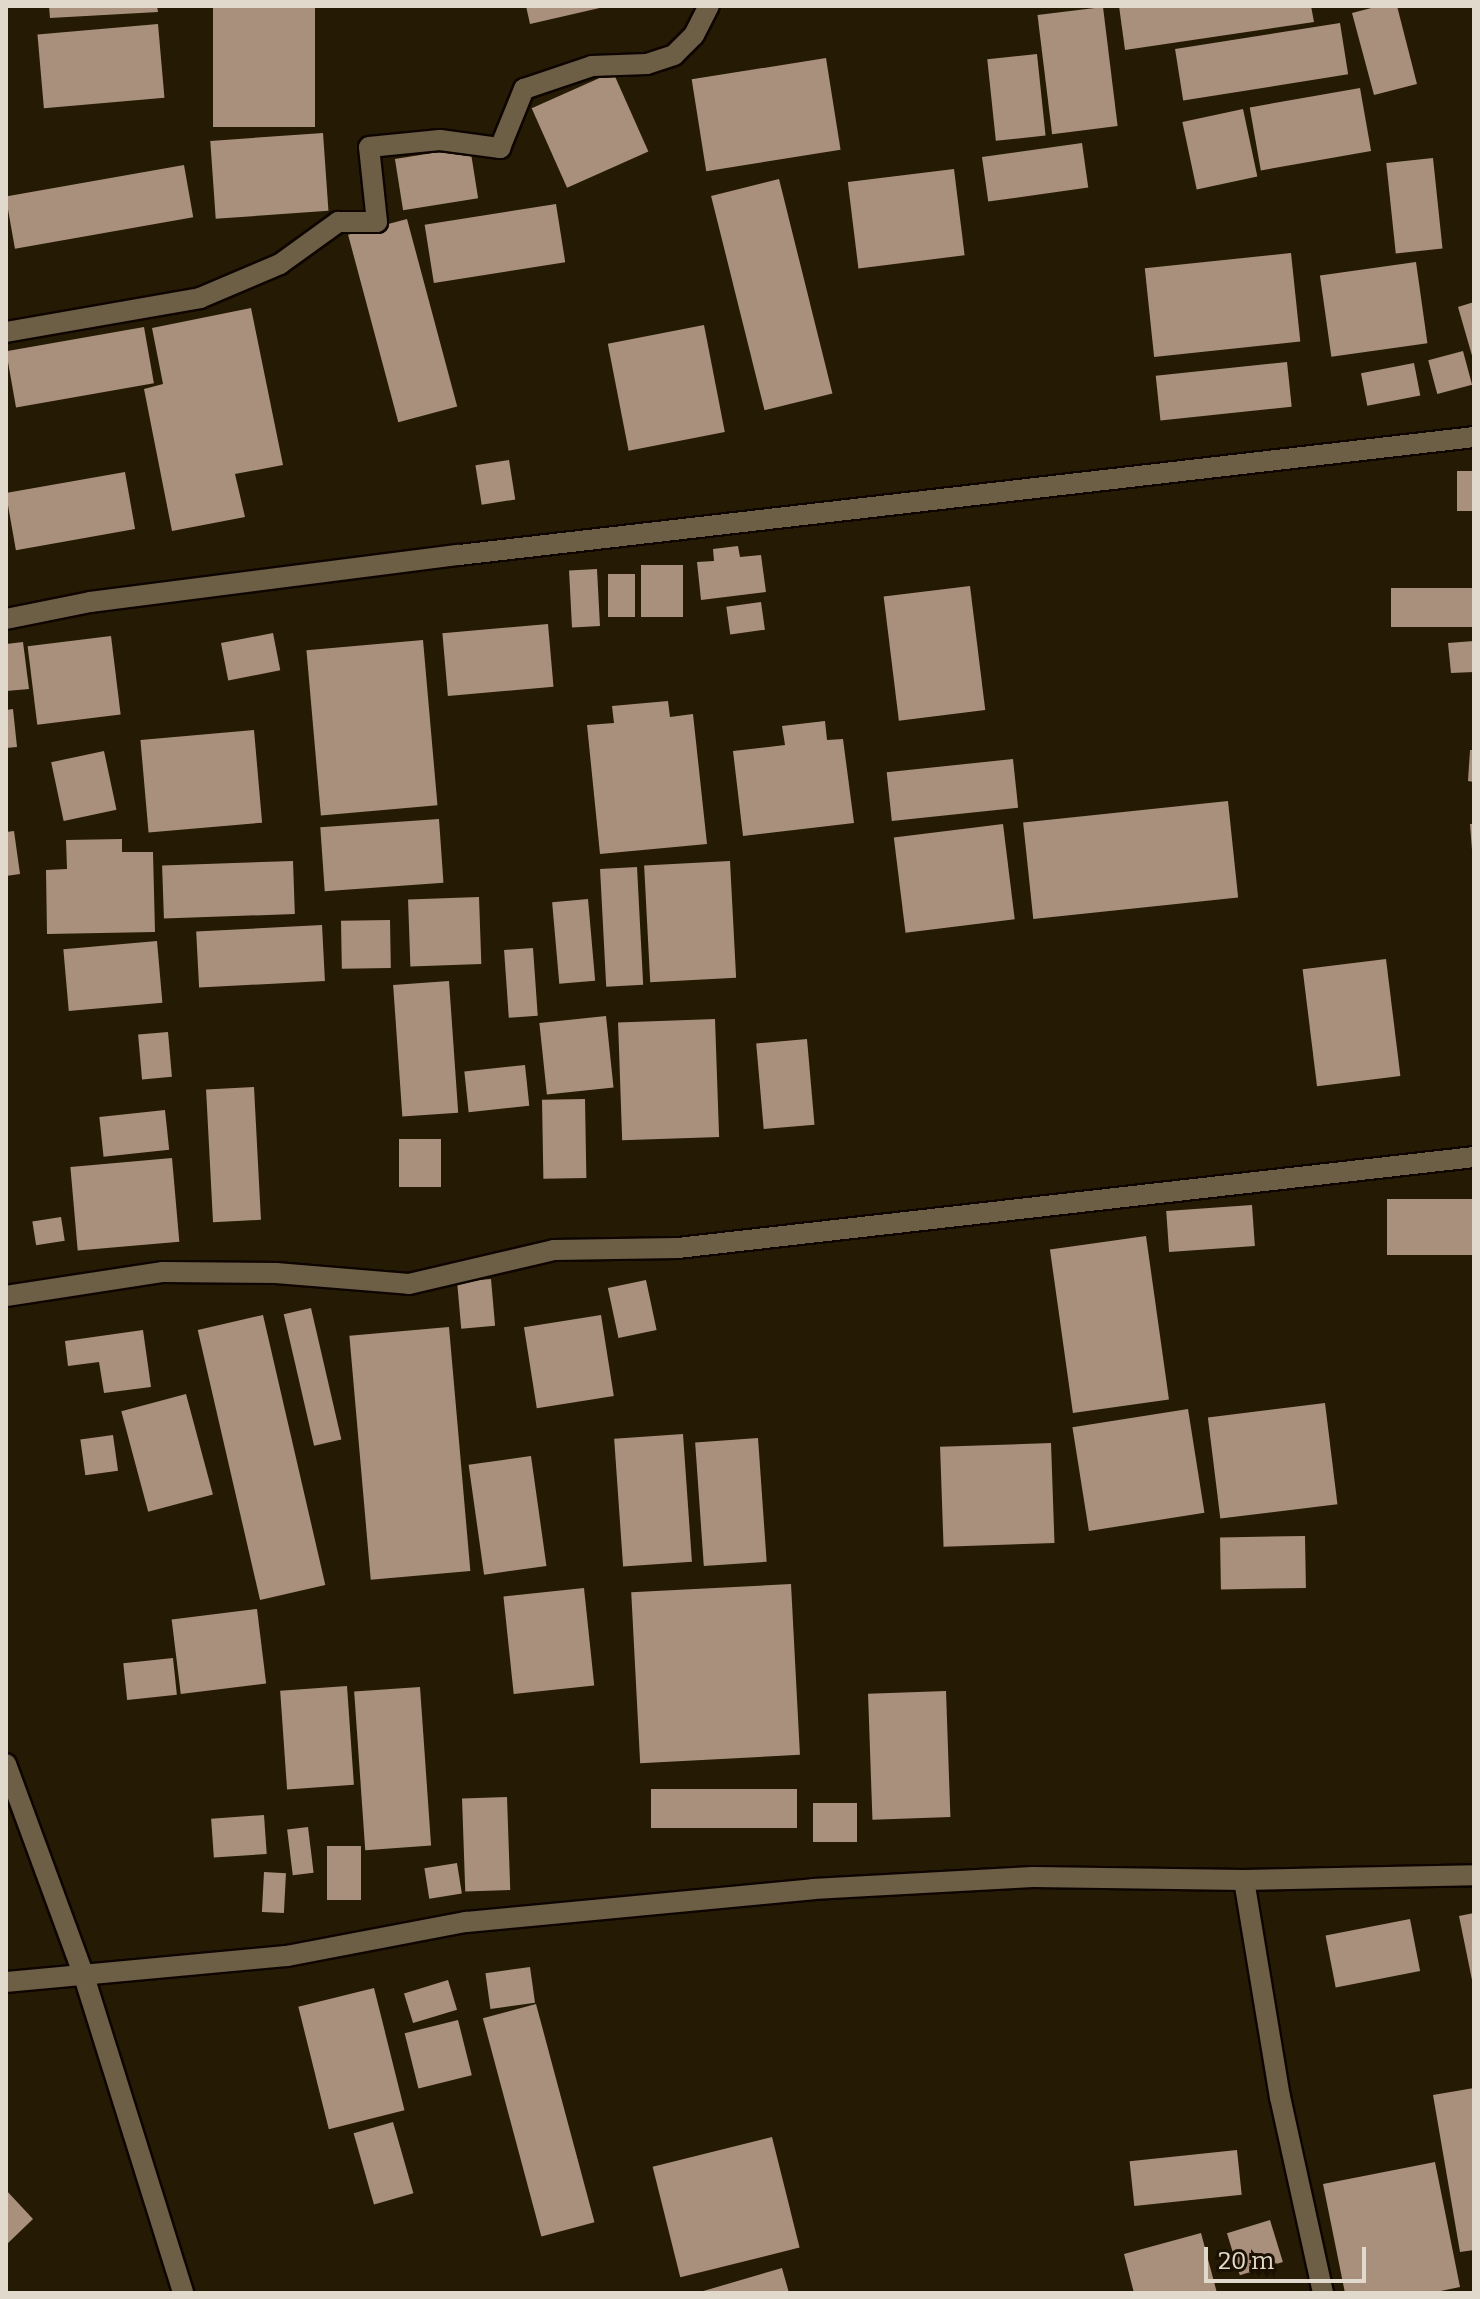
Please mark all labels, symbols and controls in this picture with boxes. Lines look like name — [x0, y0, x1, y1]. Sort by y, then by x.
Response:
scale bar — [1208, 2231, 1370, 2281]
text: 20 m — [1218, 2247, 1274, 2275]

